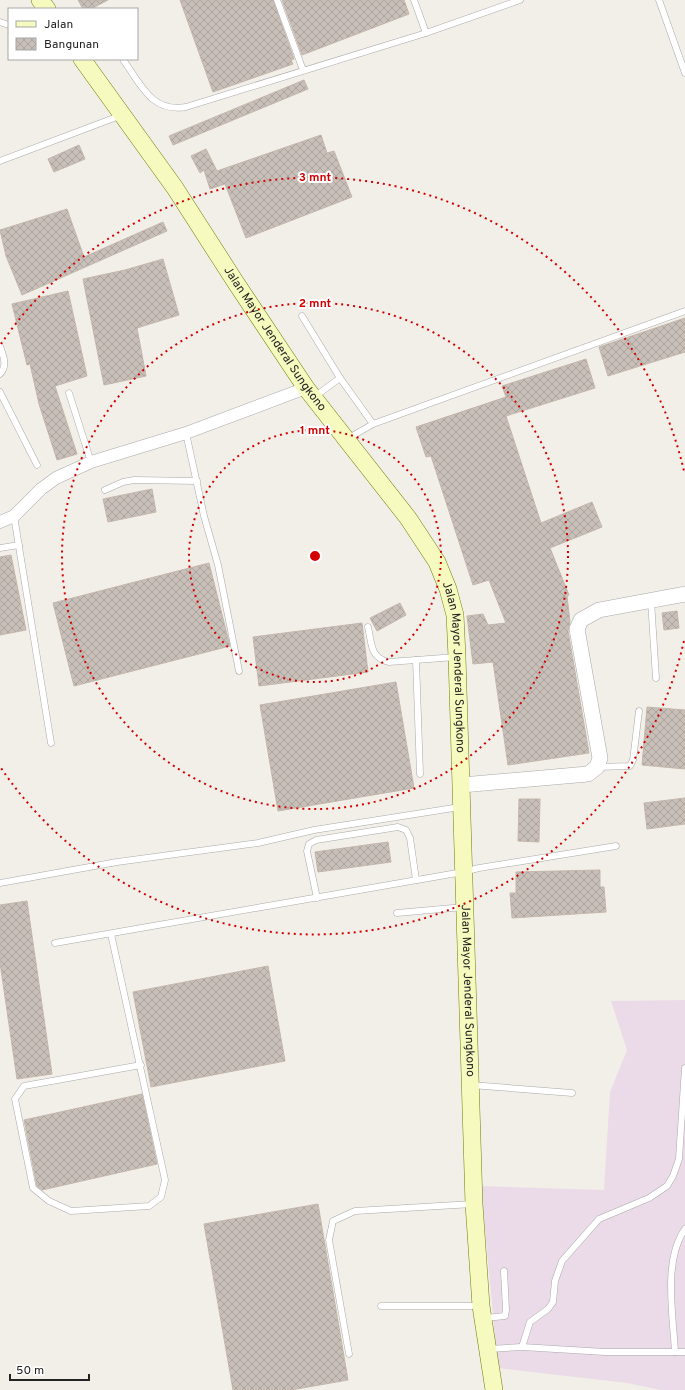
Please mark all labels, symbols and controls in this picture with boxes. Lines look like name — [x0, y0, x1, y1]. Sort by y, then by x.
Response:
legend — [8, 8, 138, 60]
text: Jalan — [44, 17, 73, 33]
text: Bangunan — [44, 37, 99, 53]
text: 3 mnt — [299, 170, 331, 186]
street label: Jalan Mayor Jenderal Sungkono — [219, 263, 330, 415]
text: 2 mnt — [299, 296, 332, 312]
text: 1 mnt — [300, 423, 330, 439]
centre of rings — [308, 549, 322, 563]
street label: Jalan Mayor Jenderal Sungkono — [438, 579, 468, 753]
street label: Jalan Mayor Jenderal Sungkono — [457, 904, 478, 1077]
scale bar — [10, 1356, 89, 1382]
text: 50 m — [16, 1363, 44, 1379]

